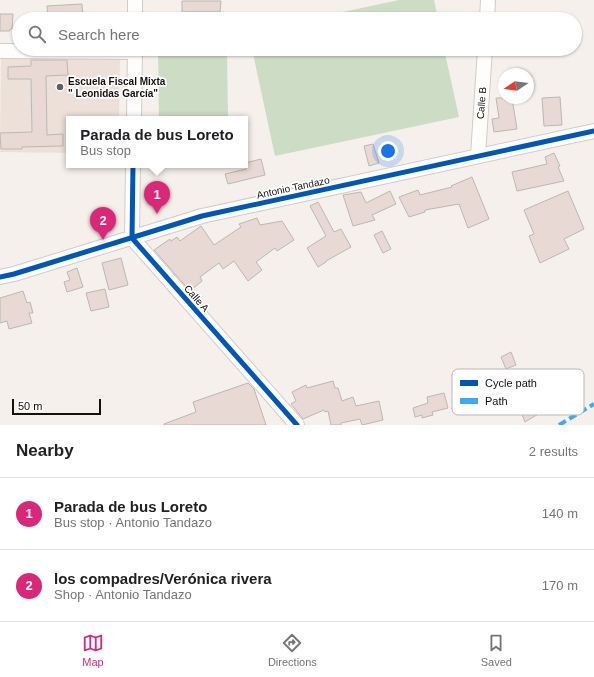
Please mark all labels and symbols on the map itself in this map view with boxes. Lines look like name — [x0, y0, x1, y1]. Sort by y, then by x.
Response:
north arrow — [498, 68, 534, 104]
place label: Escuela Fiscal Mixta " Leonidas García" — [68, 76, 166, 99]
marker: Escuela Fiscal Mixta " Leonidas García" — [55, 82, 65, 92]
street label: Calle B — [475, 86, 488, 120]
your location — [378, 141, 398, 161]
street label: Antonio Tandazo — [256, 174, 331, 201]
pin: 1 — [144, 181, 170, 214]
pin: 2 — [90, 207, 116, 240]
street label: Calle A — [182, 283, 211, 314]
legend — [452, 369, 584, 415]
text: Cycle path — [485, 377, 537, 389]
text: Path — [485, 395, 508, 407]
scale bar — [12, 397, 101, 416]

